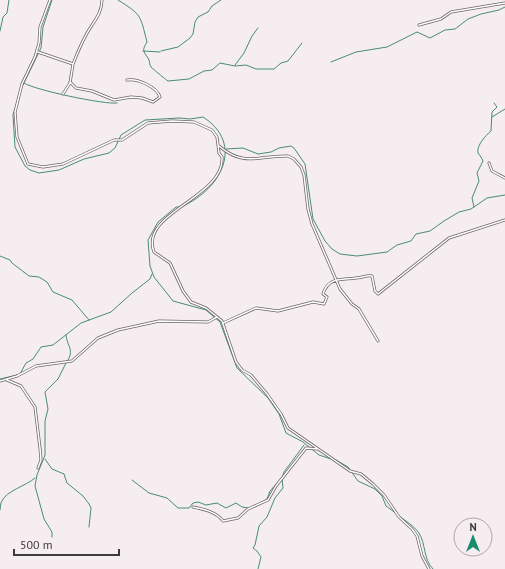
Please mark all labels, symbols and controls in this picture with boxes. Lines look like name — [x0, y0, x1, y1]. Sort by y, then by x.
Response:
north arrow — [453, 517, 493, 557]
text: N — [469, 520, 477, 534]
scale bar — [14, 531, 119, 557]
text: 500 m — [20, 537, 53, 552]

